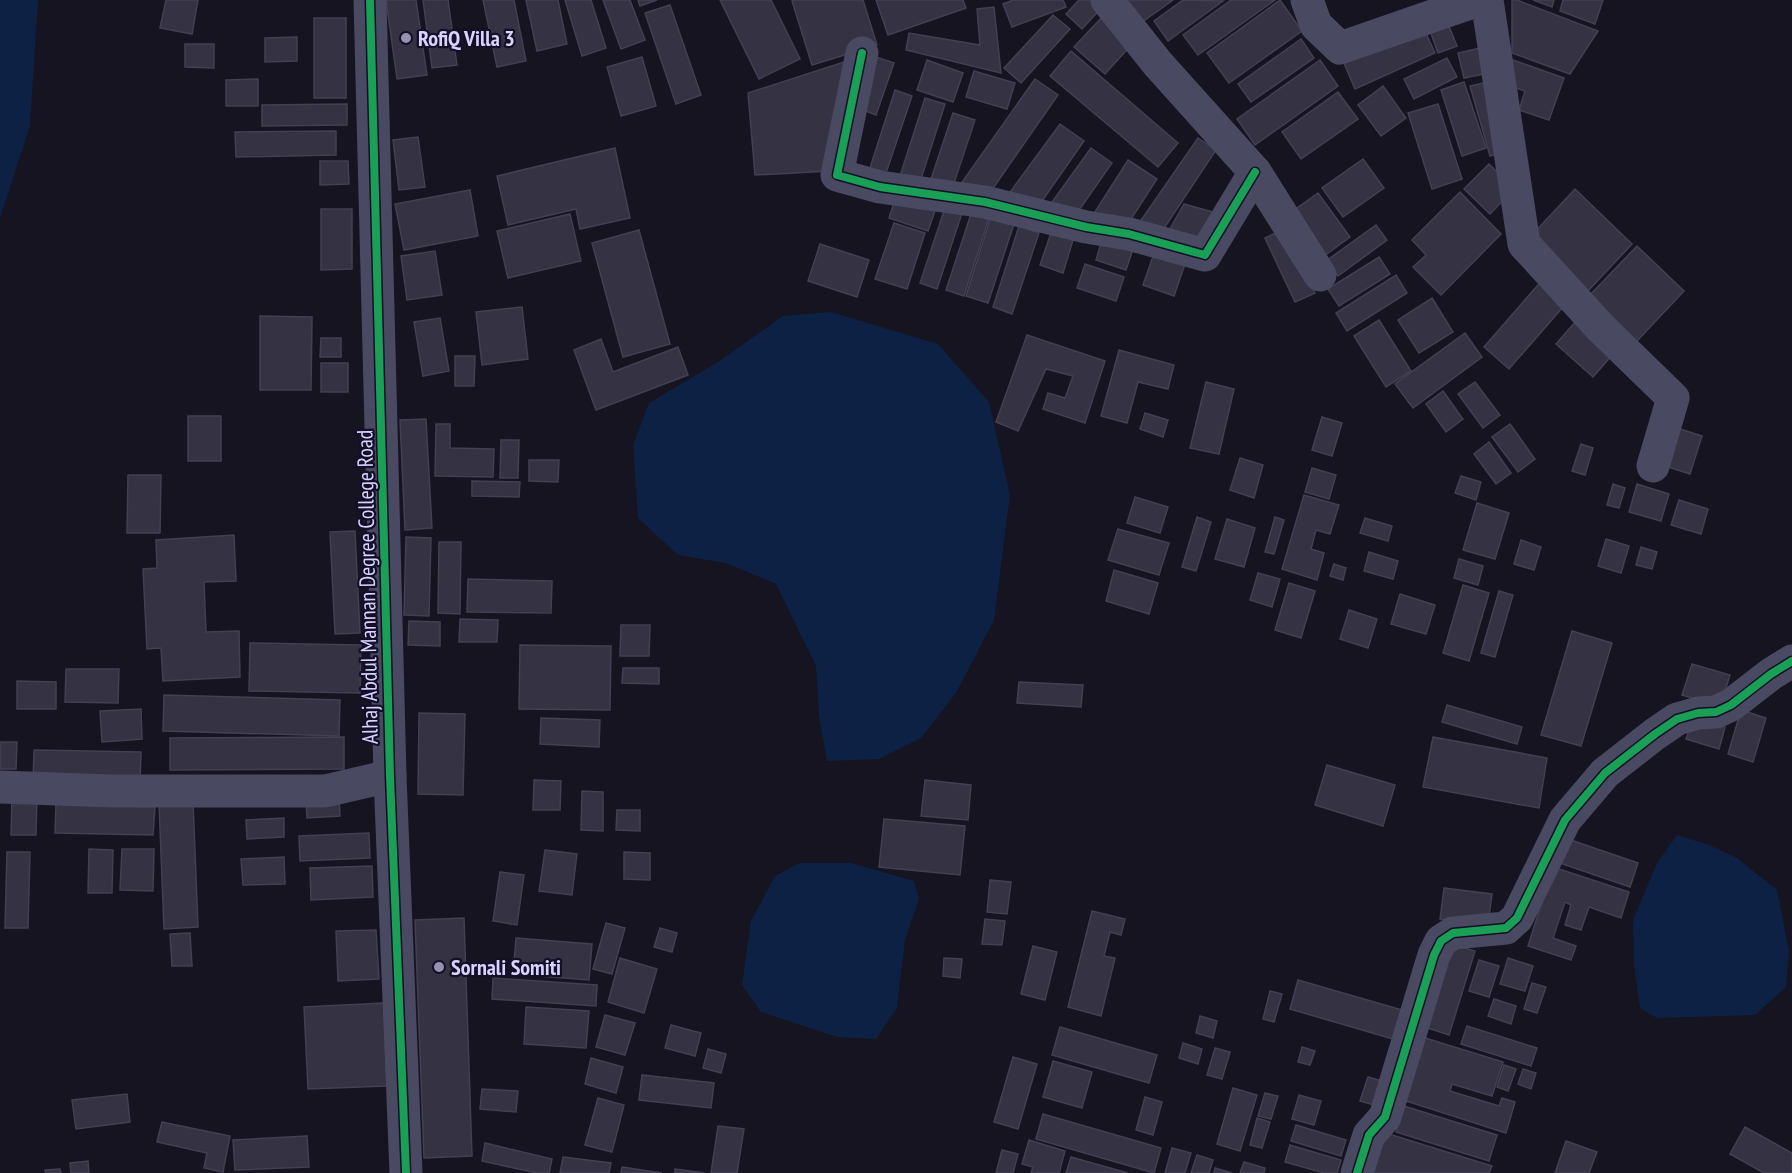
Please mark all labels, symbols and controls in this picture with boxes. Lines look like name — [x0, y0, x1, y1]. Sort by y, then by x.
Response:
place label: RofiQ Villa 3 — [418, 24, 515, 52]
marker: RofiQ Villa 3 — [399, 31, 413, 45]
street label: Alhaj Abdul Mannan Degree College Road — [350, 430, 384, 744]
place label: Sornali Somiti — [451, 953, 561, 981]
marker: Sornali Somiti — [432, 960, 446, 974]

